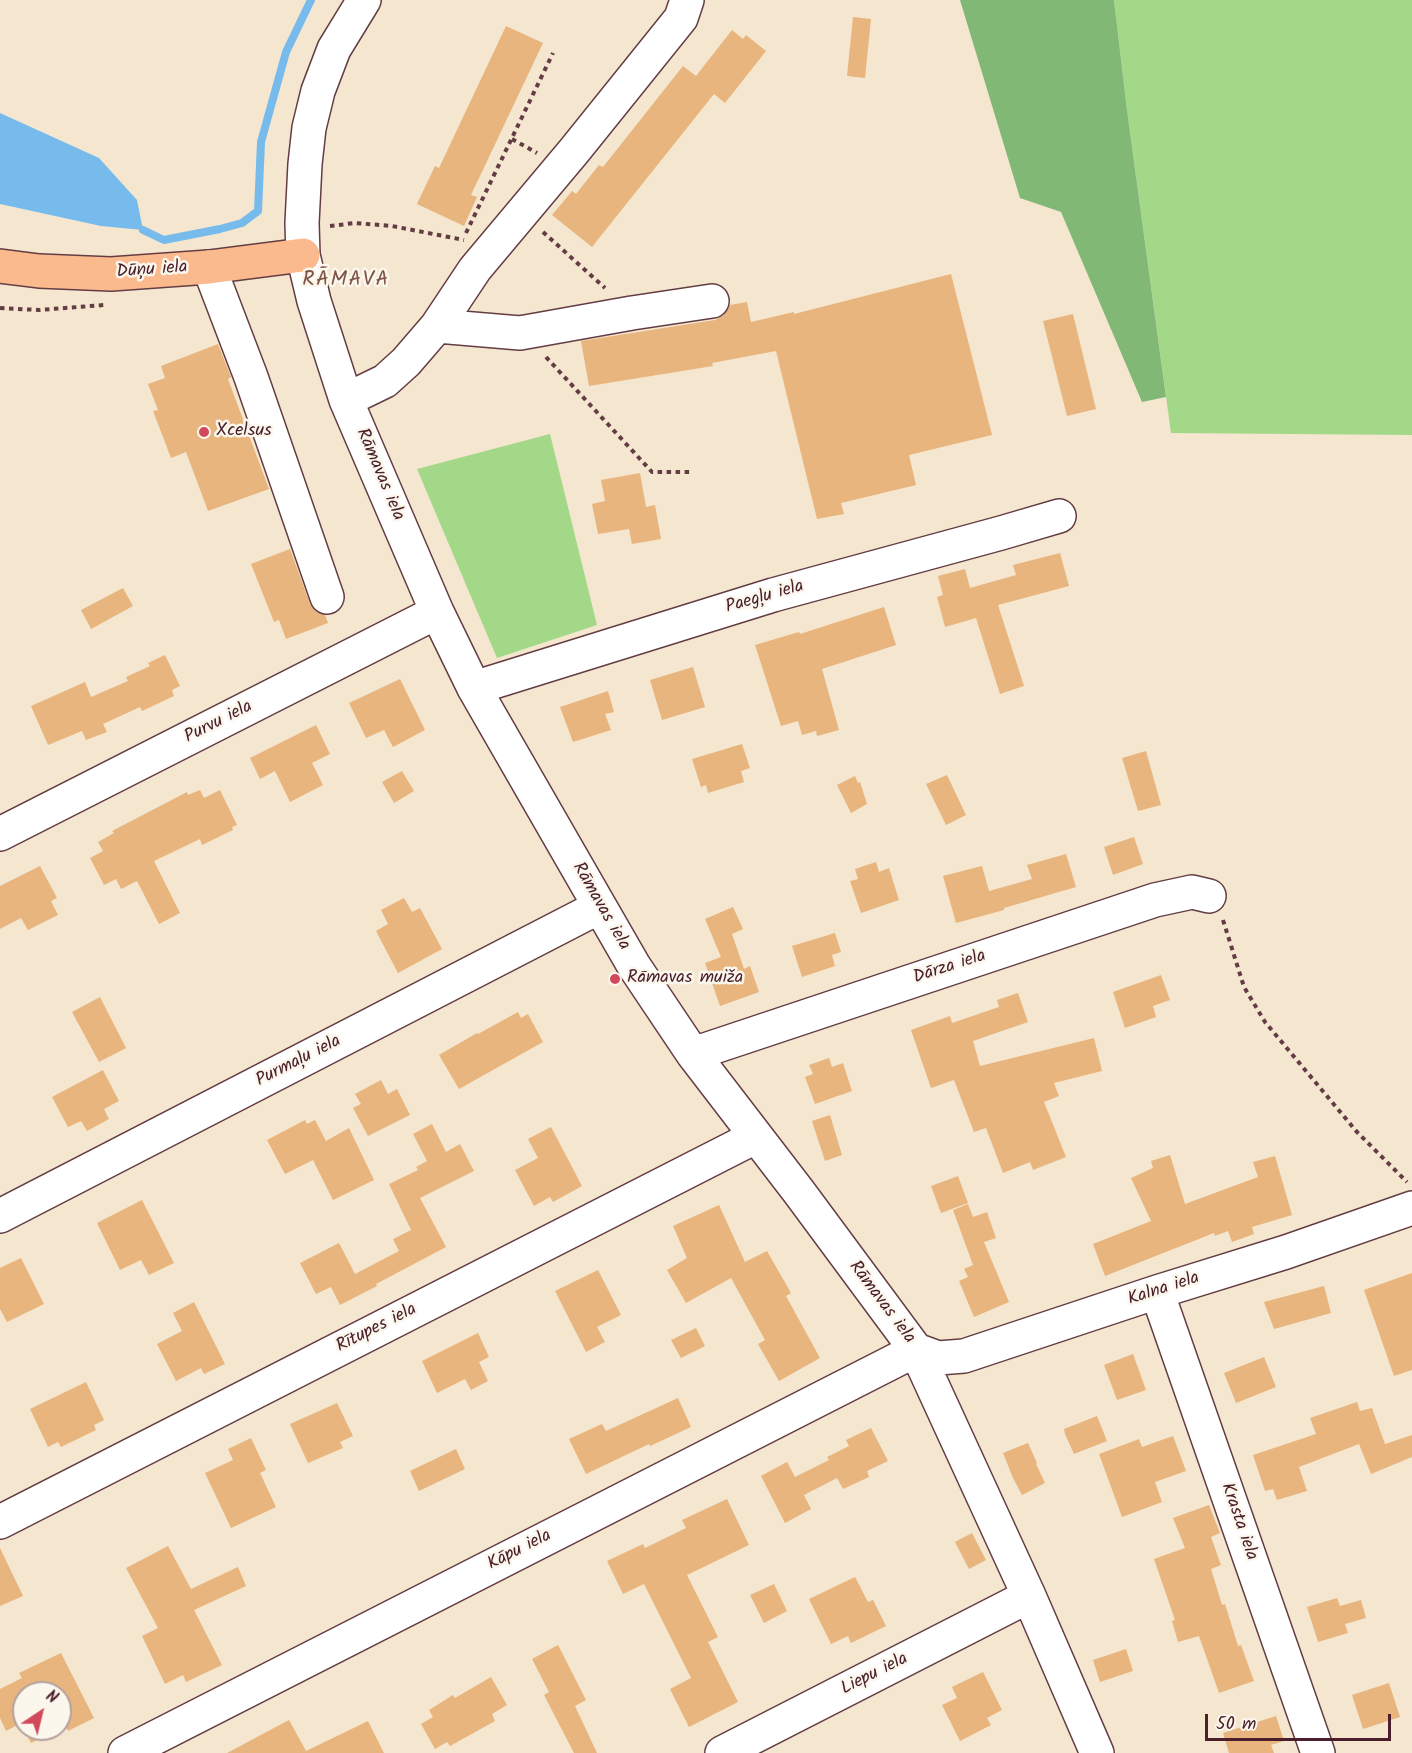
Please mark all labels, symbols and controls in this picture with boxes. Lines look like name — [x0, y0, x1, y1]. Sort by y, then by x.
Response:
street label: Dūņu iela — [116, 258, 188, 284]
district label: RĀMAVA — [302, 268, 390, 294]
place label: Xcelsus — [216, 421, 272, 443]
marker: Xcelsus — [197, 425, 211, 439]
street label: Rāmavas iela — [350, 426, 408, 524]
street label: Paegļu iela — [723, 577, 807, 619]
street label: Purvu iela — [182, 697, 256, 749]
street label: Rāmavas iela — [566, 859, 634, 955]
street label: Dārza iela — [911, 946, 989, 990]
place label: Rāmavas muiža — [627, 968, 743, 990]
marker: Rāmavas muiža — [608, 972, 622, 986]
street label: Purmaļu iela — [253, 1031, 345, 1093]
street label: Rāmavas iela — [843, 1257, 919, 1349]
street label: Kalna iela — [1125, 1268, 1203, 1312]
street label: Rītupes iela — [333, 1300, 421, 1358]
street label: Krasta iela — [1215, 1480, 1261, 1564]
street label: Kāpu iela — [484, 1526, 556, 1576]
street label: Liepu iela — [838, 1649, 912, 1701]
north arrow — [12, 1681, 72, 1741]
text: N — [40, 1684, 63, 1711]
scale bar — [1208, 1702, 1394, 1740]
text: 50 m — [1216, 1710, 1256, 1739]

